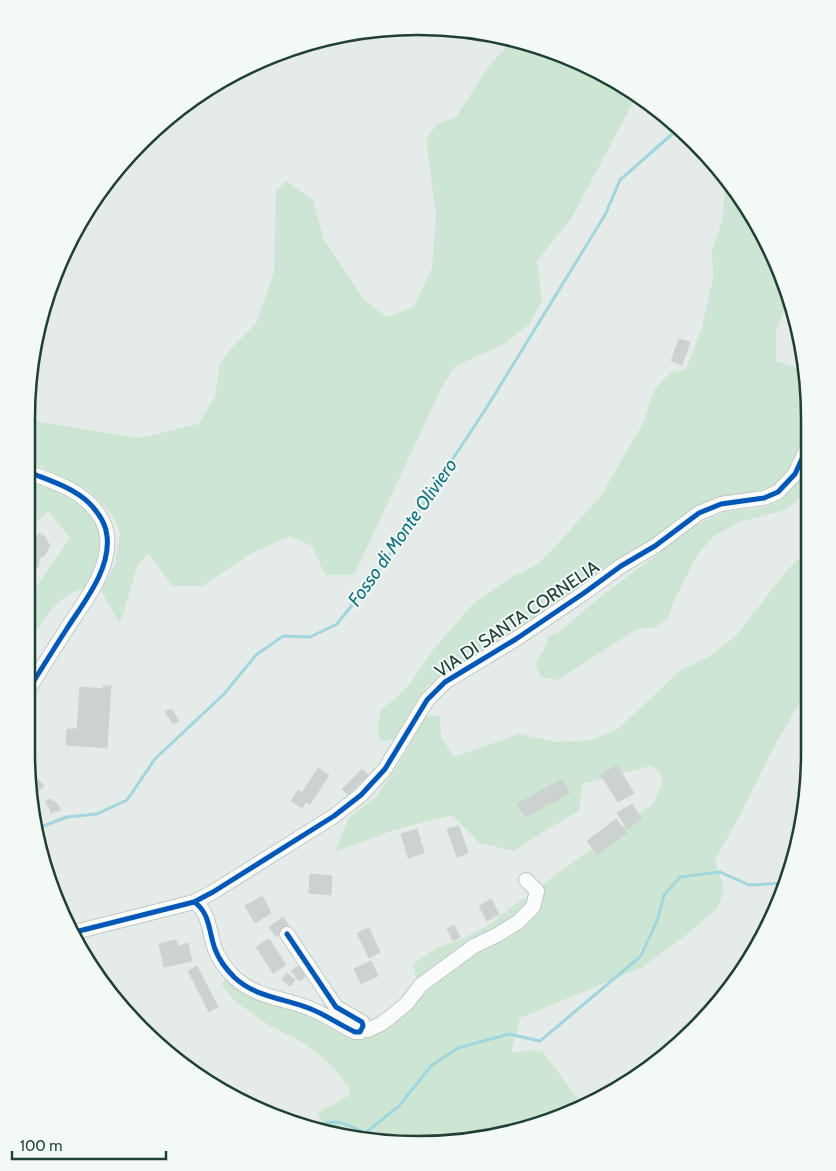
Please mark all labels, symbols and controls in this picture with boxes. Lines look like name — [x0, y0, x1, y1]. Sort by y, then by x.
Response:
water label: Fosso di Monte Oliviero — [343, 454, 462, 611]
street label: VIA DI SANTA CORNELIA — [431, 556, 603, 682]
scale bar — [12, 1128, 166, 1160]
text: 100 m — [20, 1137, 62, 1155]

